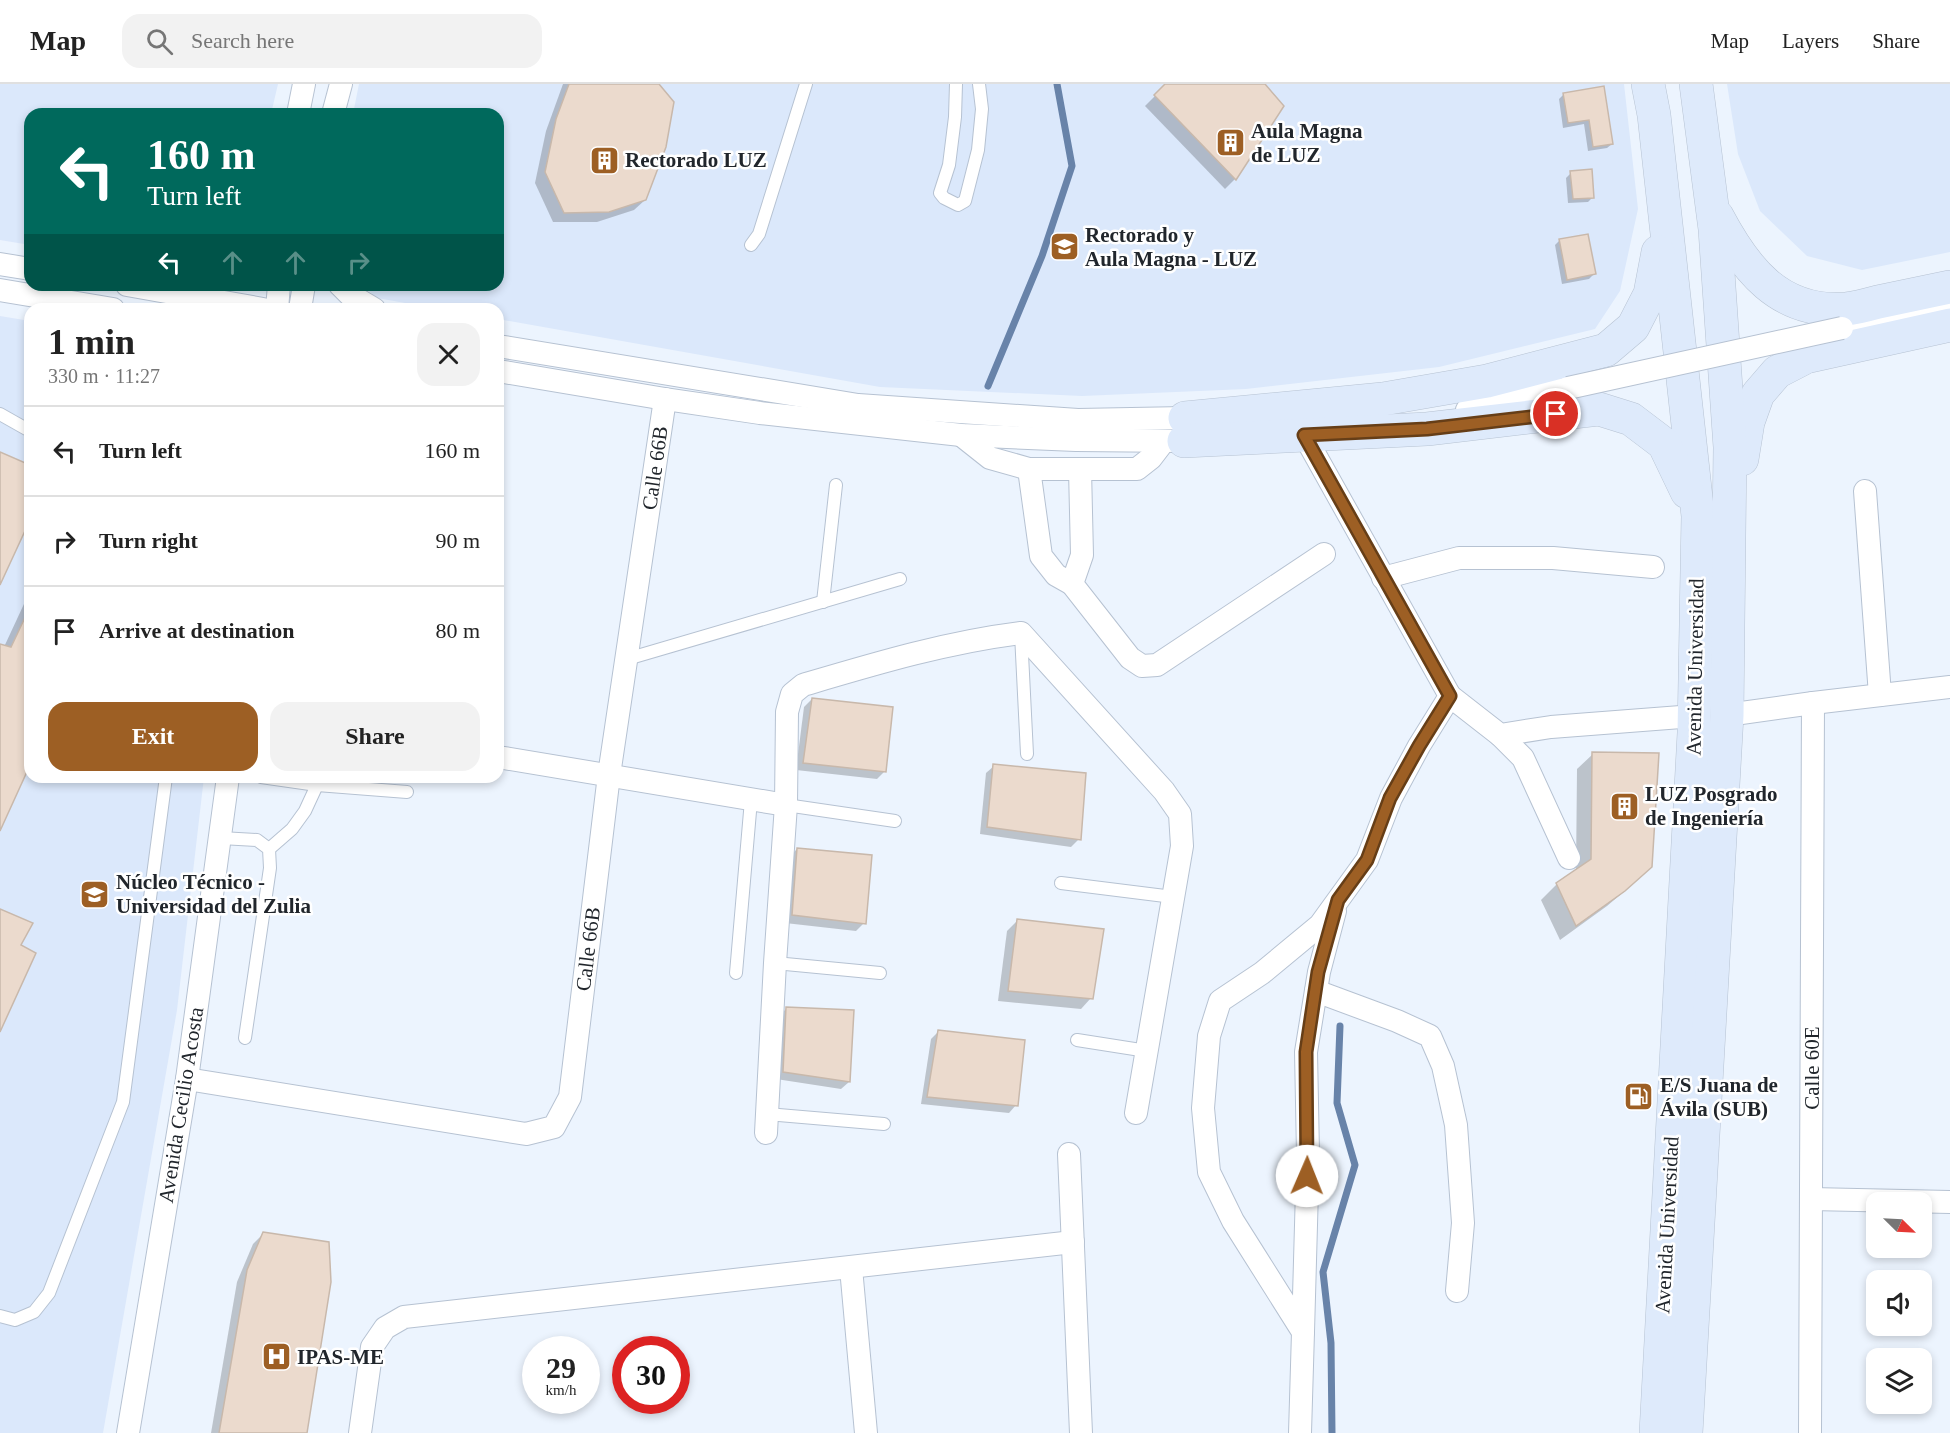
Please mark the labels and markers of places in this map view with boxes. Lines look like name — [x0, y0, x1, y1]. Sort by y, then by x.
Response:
place label: Aula Magna de LUZ — [1251, 119, 1363, 167]
building icon: Aula Magna de LUZ — [1214, 127, 1246, 159]
building icon: Rectorado LUZ — [588, 144, 620, 176]
place label: Rectorado LUZ — [625, 148, 767, 172]
place label: Rectorado y Aula Magna - LUZ — [1085, 223, 1257, 271]
school or university icon: Rectorado y Aula Magna - LUZ — [1048, 231, 1080, 263]
pin — [1530, 388, 1581, 439]
place label: LUZ Posgrado de Ingeniería — [1645, 782, 1777, 830]
building icon: LUZ Posgrado de Ingeniería — [1608, 790, 1640, 822]
place label: Núcleo Técnico - Universidad del Zulia — [116, 870, 311, 918]
school or university icon: Núcleo Técnico - Universidad del Zulia — [79, 878, 111, 910]
place label: E/S Juana de Ávila (SUB) — [1660, 1073, 1778, 1121]
fuel station icon: E/S Juana de Ávila (SUB) — [1623, 1081, 1655, 1113]
hospital icon: IPAS-ME — [260, 1341, 292, 1373]
place label: IPAS-ME — [297, 1345, 384, 1369]

